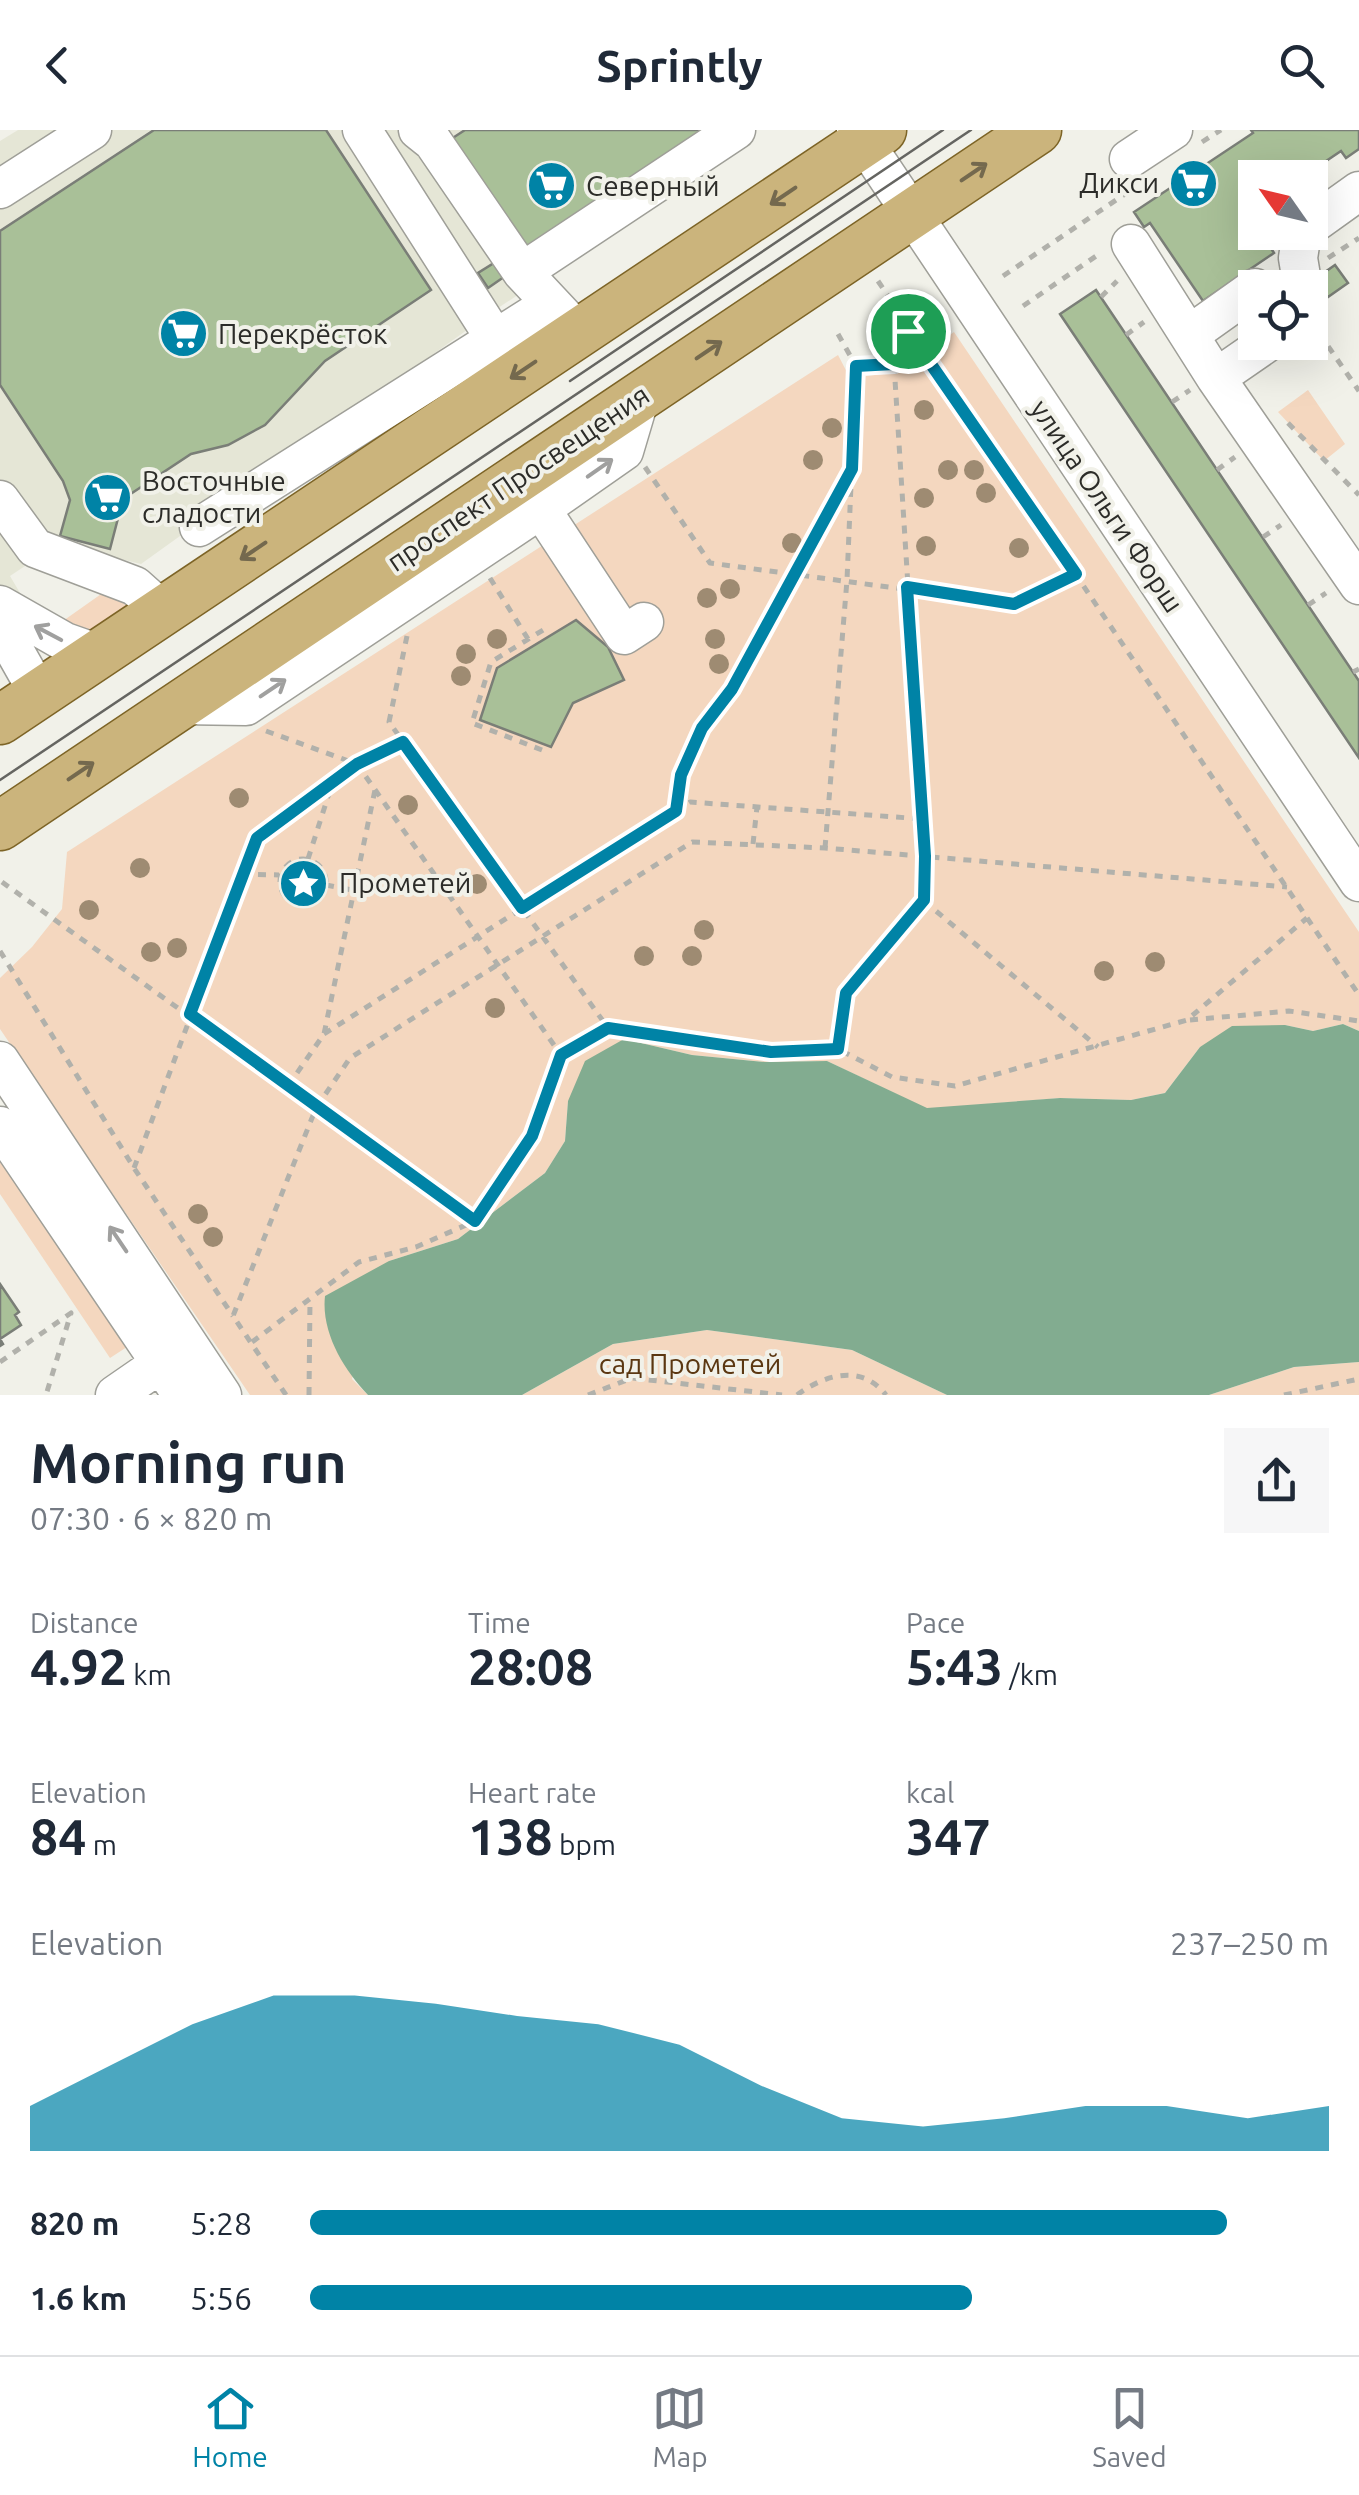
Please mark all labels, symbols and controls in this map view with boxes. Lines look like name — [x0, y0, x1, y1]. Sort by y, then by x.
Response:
icon: back — [30, 38, 85, 93]
icon: search — [1274, 38, 1329, 93]
text: Sprintly — [596, 40, 763, 91]
supermarket icon: Дикси — [1168, 157, 1220, 209]
supermarket icon: Северный — [525, 160, 577, 212]
north arrow — [1238, 160, 1328, 250]
map controls — [1238, 160, 1328, 360]
one-way arrow — [959, 161, 988, 182]
place label: Дикси — [1079, 167, 1159, 198]
place label: Северный — [586, 170, 720, 201]
one-way arrow — [769, 186, 797, 207]
button: locate — [1238, 270, 1328, 360]
pin — [866, 289, 951, 374]
icon: arrive — [881, 304, 936, 359]
supermarket icon: Перекрёсток — [157, 308, 209, 360]
place label: Перекрёсток — [218, 318, 388, 349]
one-way arrow — [694, 340, 722, 361]
one-way arrow — [509, 359, 537, 380]
street label: проспект Просвещения — [381, 378, 655, 577]
street label: улица Ольги Форш — [1025, 394, 1190, 618]
one-way arrow — [586, 458, 614, 479]
place label: Восточные сладости — [142, 465, 286, 528]
supermarket icon: Восточные сладости — [81, 471, 133, 523]
one-way arrow — [239, 540, 267, 561]
one-way arrow — [33, 623, 63, 642]
one-way arrow — [258, 678, 286, 699]
one-way arrow — [66, 761, 94, 782]
place icon: Прометей — [278, 857, 330, 909]
place label: Прометей — [339, 867, 471, 898]
one-way arrow — [108, 1226, 128, 1253]
park label: сад Прометей — [599, 1348, 781, 1379]
button: share — [1224, 1428, 1329, 1533]
text: Morning run — [30, 1432, 347, 1493]
text: 07:30 · 6 × 820 m — [30, 1500, 272, 1536]
text: Distance — [30, 1607, 138, 1638]
text: Time — [468, 1607, 531, 1638]
text: Pace — [906, 1607, 965, 1638]
text: 4.92 — [30, 1638, 127, 1694]
text: 28:08 — [468, 1638, 593, 1694]
text: 5:43 — [906, 1638, 1003, 1694]
text: km — [127, 1659, 172, 1690]
text: /km — [1003, 1659, 1058, 1690]
text: Elevation — [30, 1777, 147, 1808]
text: Heart rate — [468, 1777, 597, 1808]
text: kcal — [906, 1777, 954, 1808]
text: 84 — [30, 1808, 86, 1864]
text: 138 — [468, 1808, 553, 1864]
text: 347 — [906, 1808, 991, 1864]
text: m — [86, 1829, 117, 1860]
text: bpm — [553, 1829, 616, 1860]
text: Elevation — [30, 1925, 163, 1961]
text: 237–250 m — [1170, 1925, 1329, 1961]
text: 820 m — [30, 2205, 119, 2241]
text: 5:28 — [190, 2205, 252, 2241]
text: 1.6 km — [30, 2280, 127, 2316]
text: 5:56 — [190, 2280, 252, 2316]
tab: Home — [192, 2381, 268, 2472]
tab: Map — [652, 2381, 708, 2472]
tab: Saved — [1092, 2381, 1167, 2472]

